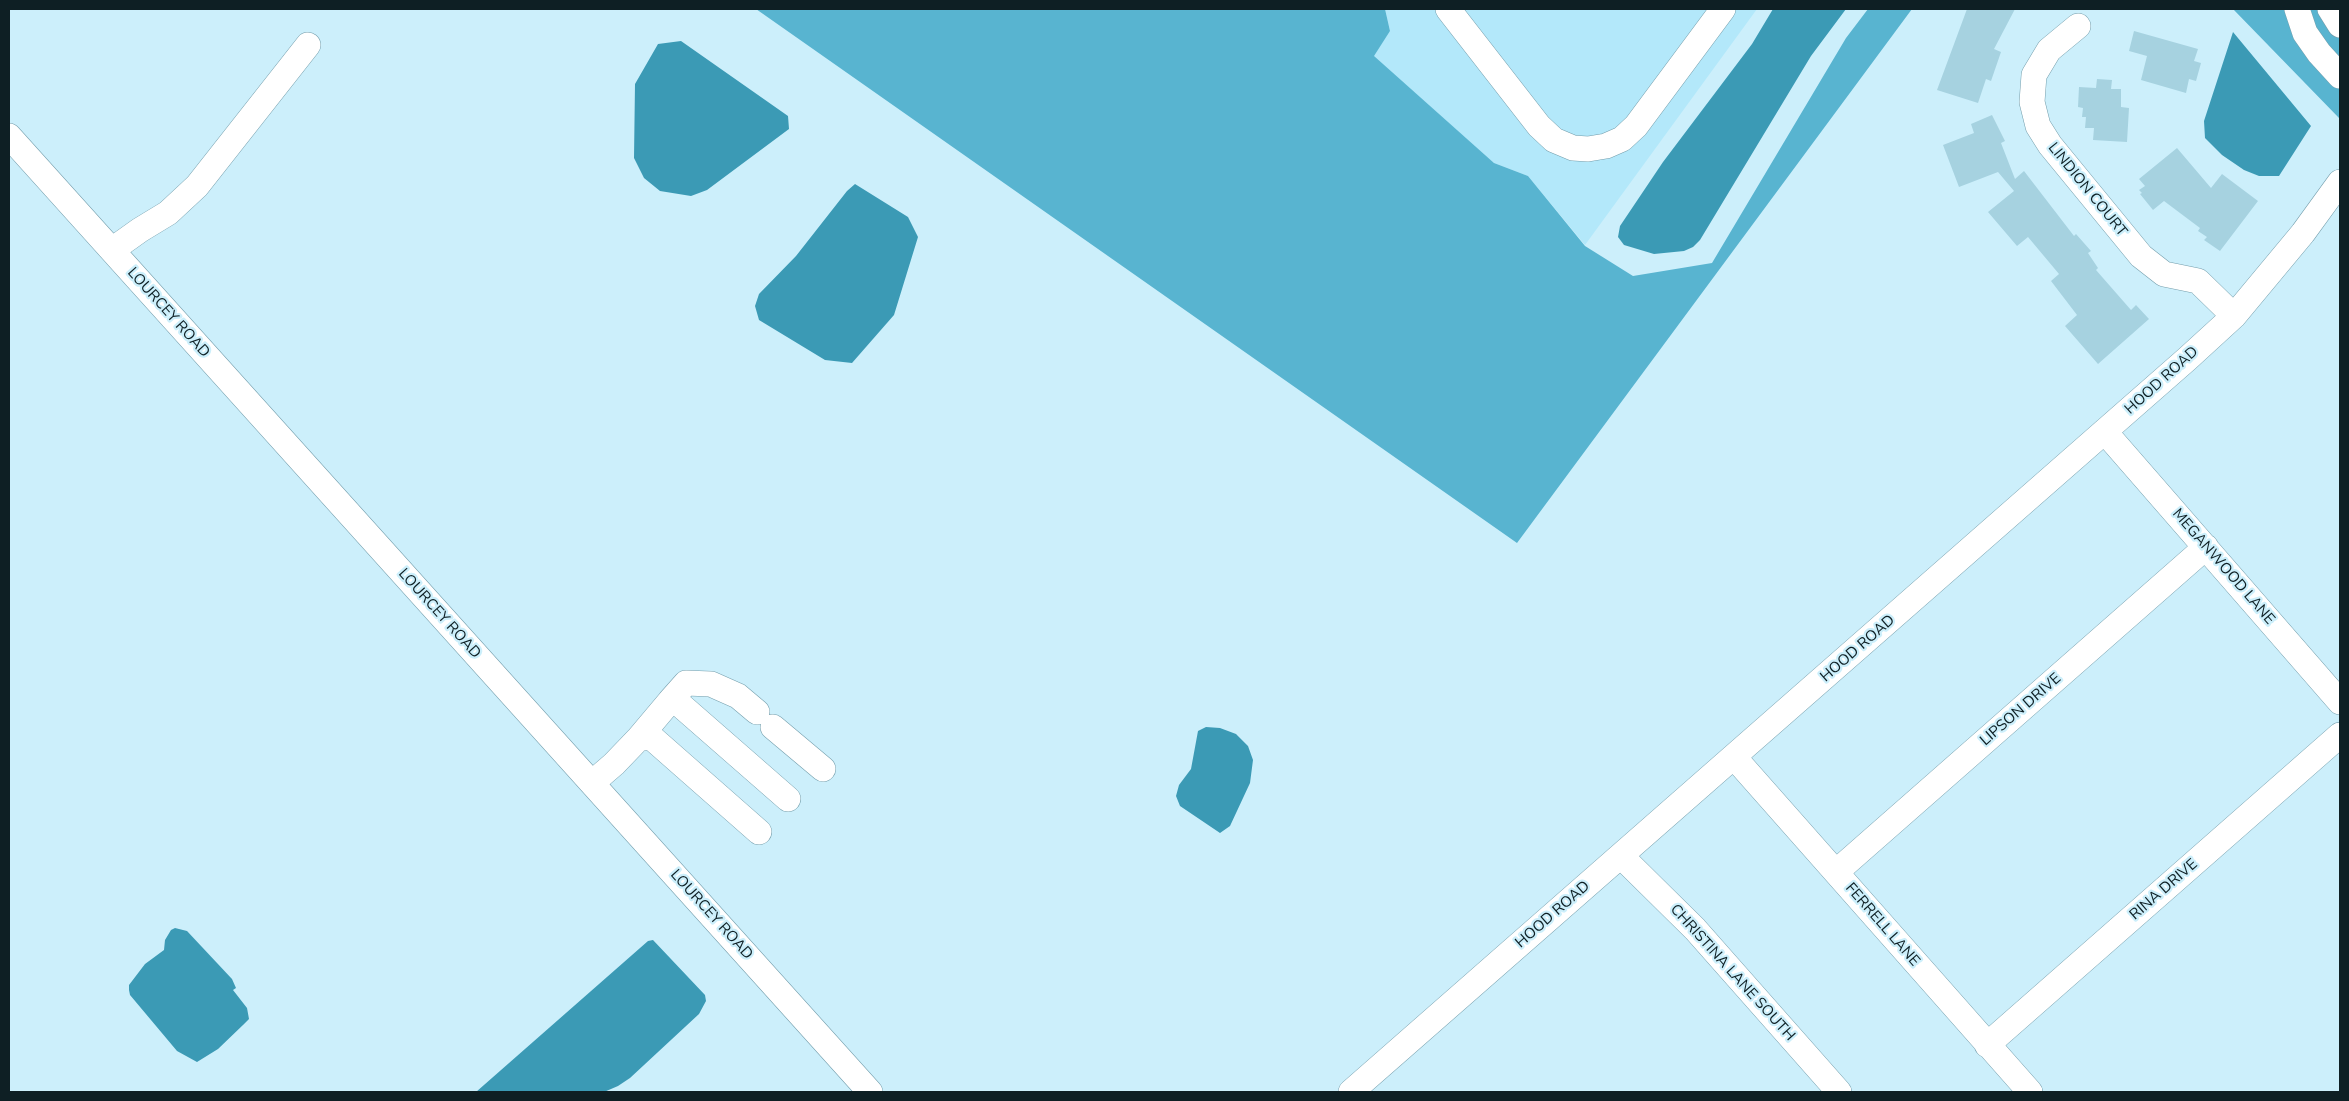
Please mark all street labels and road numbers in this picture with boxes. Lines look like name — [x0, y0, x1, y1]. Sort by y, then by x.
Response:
street label: LINDION COURT — [2044, 139, 2130, 241]
street label: LOURCEY ROAD — [123, 264, 213, 362]
street label: HOOD ROAD — [2122, 343, 2202, 419]
street label: MEGANWOOD LANE — [2168, 505, 2278, 629]
street label: LOURCEY ROAD — [394, 565, 484, 663]
street label: HOOD ROAD — [1817, 612, 1899, 686]
street label: LIPSON DRIVE — [1977, 670, 2065, 750]
street label: RINA DRIVE — [2126, 856, 2202, 924]
street label: LOURCEY ROAD — [666, 866, 756, 964]
street label: HOOD ROAD — [1512, 878, 1594, 952]
street label: FERRELL LANE — [1841, 880, 1923, 970]
street label: CHRISTINA LANE SOUTH — [1666, 901, 1798, 1045]

